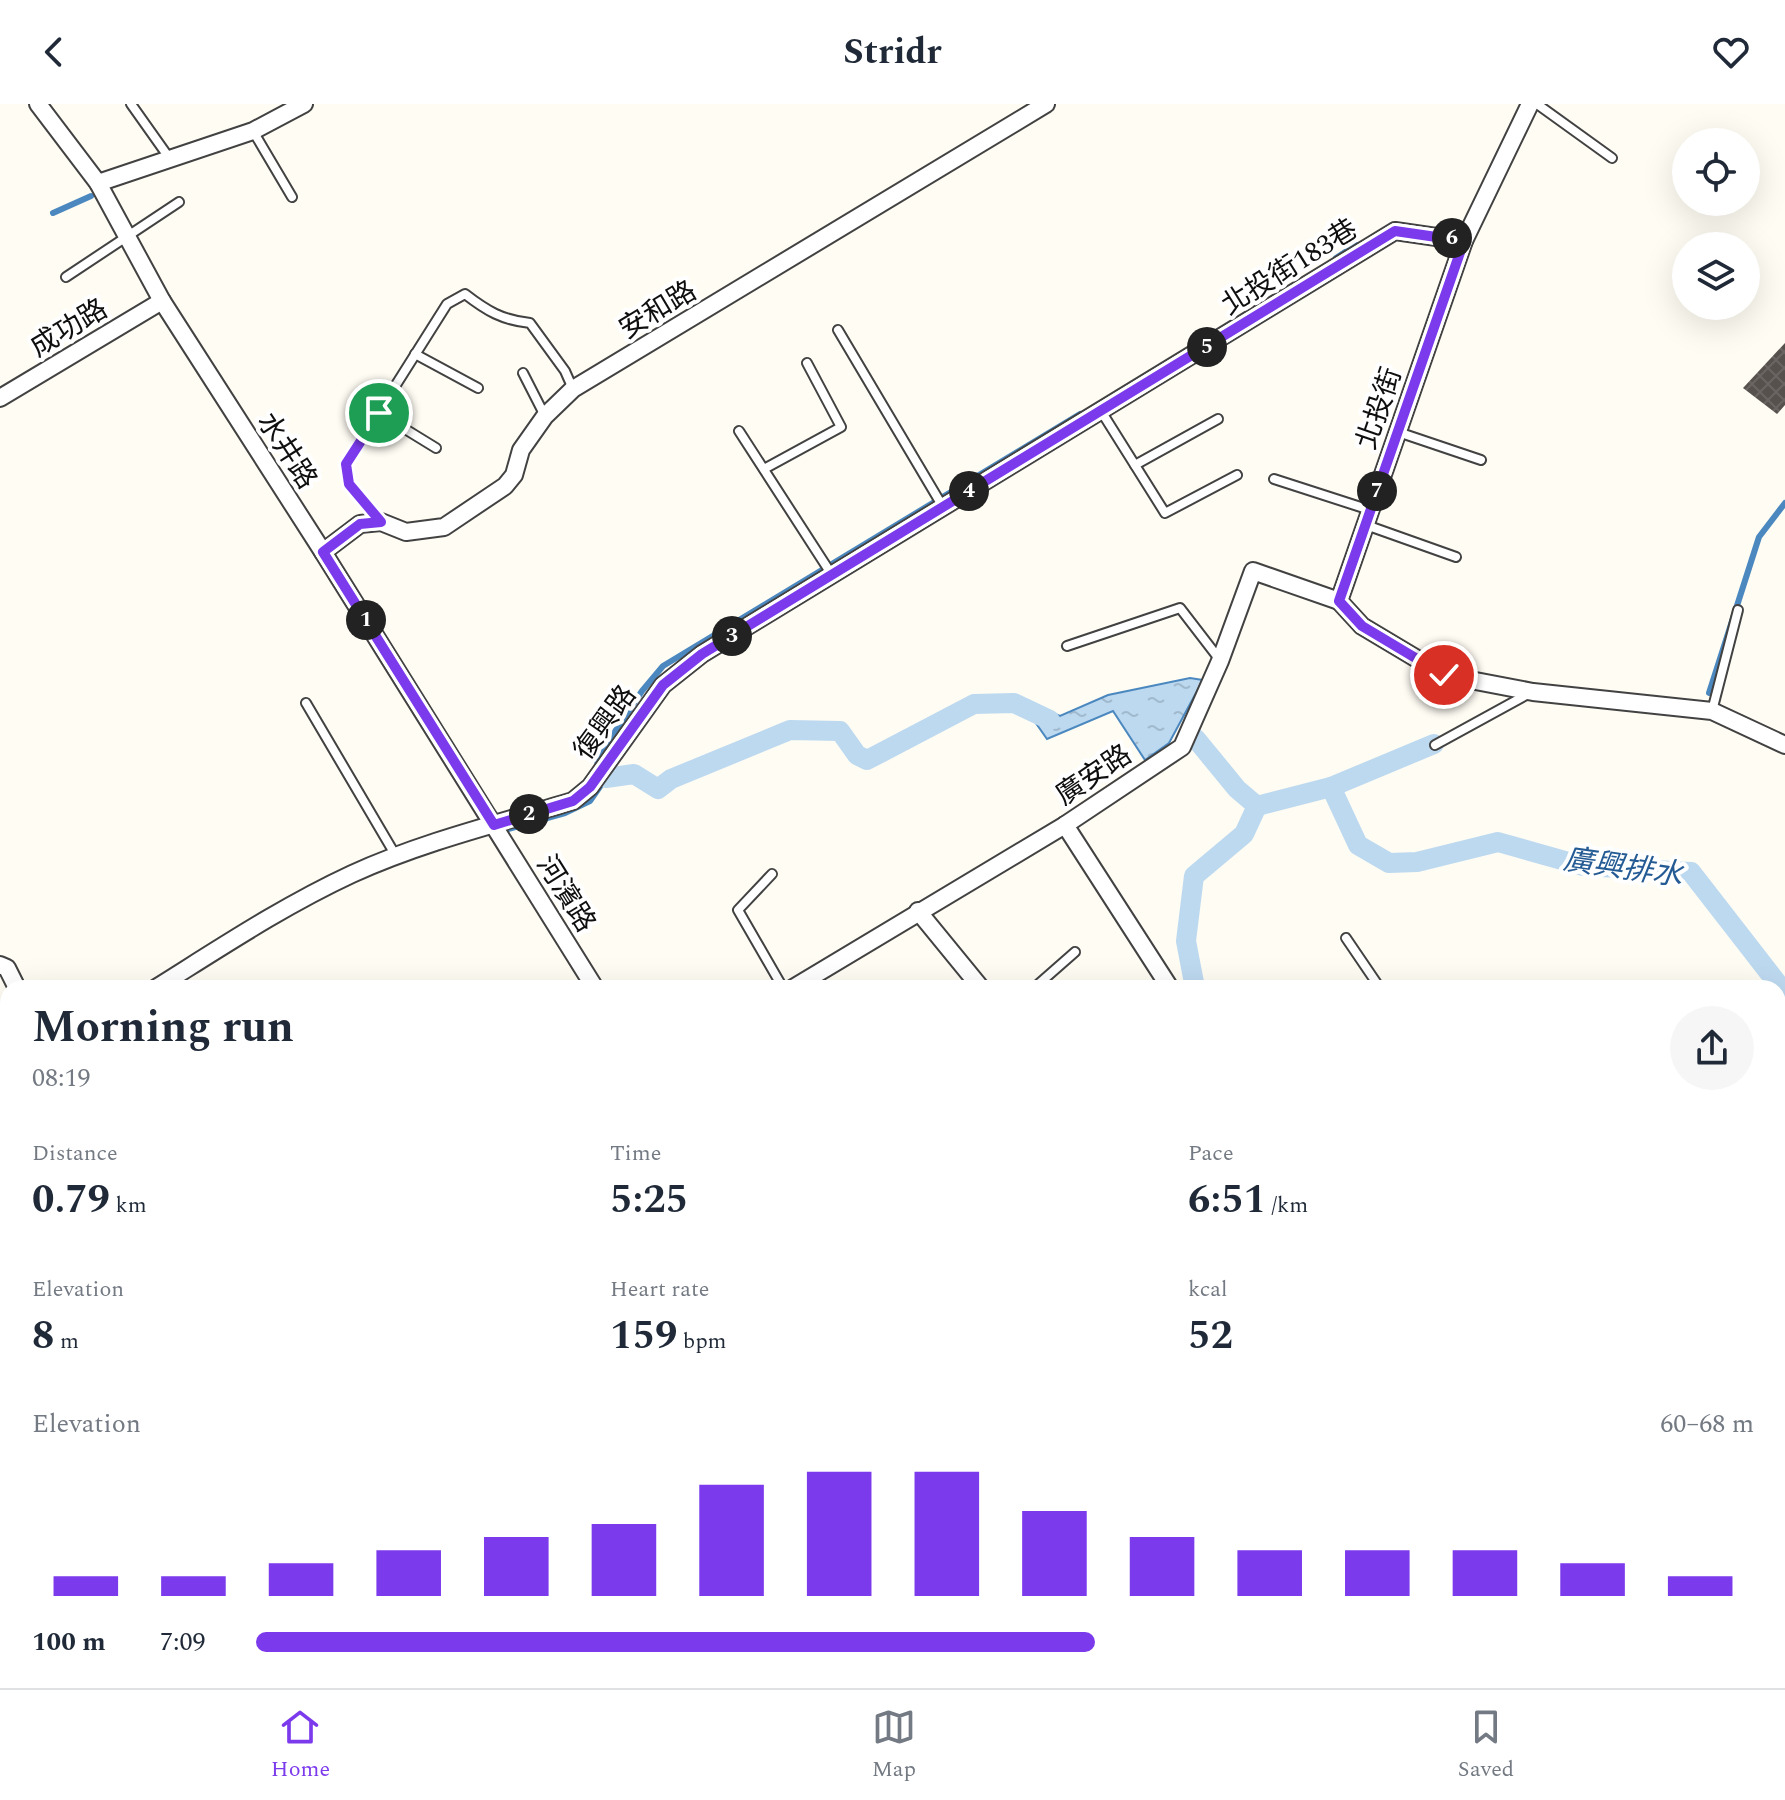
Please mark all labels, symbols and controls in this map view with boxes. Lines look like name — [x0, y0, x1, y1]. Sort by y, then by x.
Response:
text: Stridr — [843, 25, 942, 80]
icon: back — [32, 30, 76, 74]
icon: heart — [1709, 30, 1753, 74]
map controls — [1672, 128, 1760, 320]
button: locate — [1672, 128, 1760, 216]
street label: 北投街183巷 — [1213, 208, 1366, 326]
pin: 6 — [1432, 218, 1472, 258]
text: 6 — [1446, 221, 1458, 254]
button: layers — [1672, 232, 1760, 320]
street label: 安和路 — [611, 270, 705, 350]
street label: 成功路 — [22, 288, 116, 368]
pin: 5 — [1187, 327, 1227, 367]
text: 5 — [1201, 330, 1213, 363]
street label: 北投街 — [1345, 362, 1413, 455]
pin — [345, 379, 413, 447]
icon: arrive — [357, 391, 401, 435]
street label: 水井路 — [246, 404, 328, 498]
pin: 4 — [949, 471, 989, 511]
pin: 7 — [1357, 471, 1397, 511]
text: 4 — [963, 474, 975, 507]
text: 7 — [1371, 474, 1383, 507]
pin: 1 — [346, 600, 386, 640]
text: 1 — [360, 603, 372, 636]
pin: 3 — [712, 616, 752, 656]
text: 3 — [726, 619, 738, 652]
pin — [1410, 641, 1478, 709]
icon: check — [1422, 653, 1466, 697]
street label: 復興路 — [563, 676, 647, 770]
street label: 廣安路 — [1047, 734, 1141, 817]
pin: 2 — [509, 794, 549, 834]
text: 2 — [523, 797, 535, 830]
water label: 廣興排水 — [1560, 837, 1687, 899]
street label: 河濱路 — [525, 847, 606, 941]
text: Morning run — [32, 994, 294, 1061]
button: share — [1670, 1006, 1754, 1090]
text: 08:19 — [32, 1058, 91, 1098]
text: Distance — [32, 1137, 118, 1170]
text: Time — [610, 1137, 661, 1170]
text: Pace — [1188, 1137, 1234, 1170]
text: 0.79 — [32, 1170, 110, 1231]
text: 5:25 — [610, 1170, 688, 1231]
text: 6:51 — [1188, 1170, 1266, 1231]
text: km — [110, 1189, 147, 1222]
text: /km — [1266, 1189, 1308, 1222]
text: Elevation — [32, 1273, 124, 1306]
text: Heart rate — [610, 1273, 710, 1306]
text: kcal — [1188, 1273, 1228, 1306]
text: 8 — [32, 1306, 54, 1367]
text: 159 — [610, 1306, 677, 1367]
text: 52 — [1188, 1306, 1233, 1367]
text: m — [54, 1325, 79, 1358]
text: bpm — [677, 1325, 727, 1358]
text: Elevation — [32, 1404, 141, 1444]
text: 60–68 m — [1660, 1404, 1754, 1444]
text: 100 m — [32, 1622, 106, 1662]
text: 7:09 — [160, 1622, 206, 1662]
tab: Home — [271, 1705, 330, 1786]
tab: Map — [872, 1705, 916, 1786]
tab: Saved — [1458, 1705, 1514, 1786]

